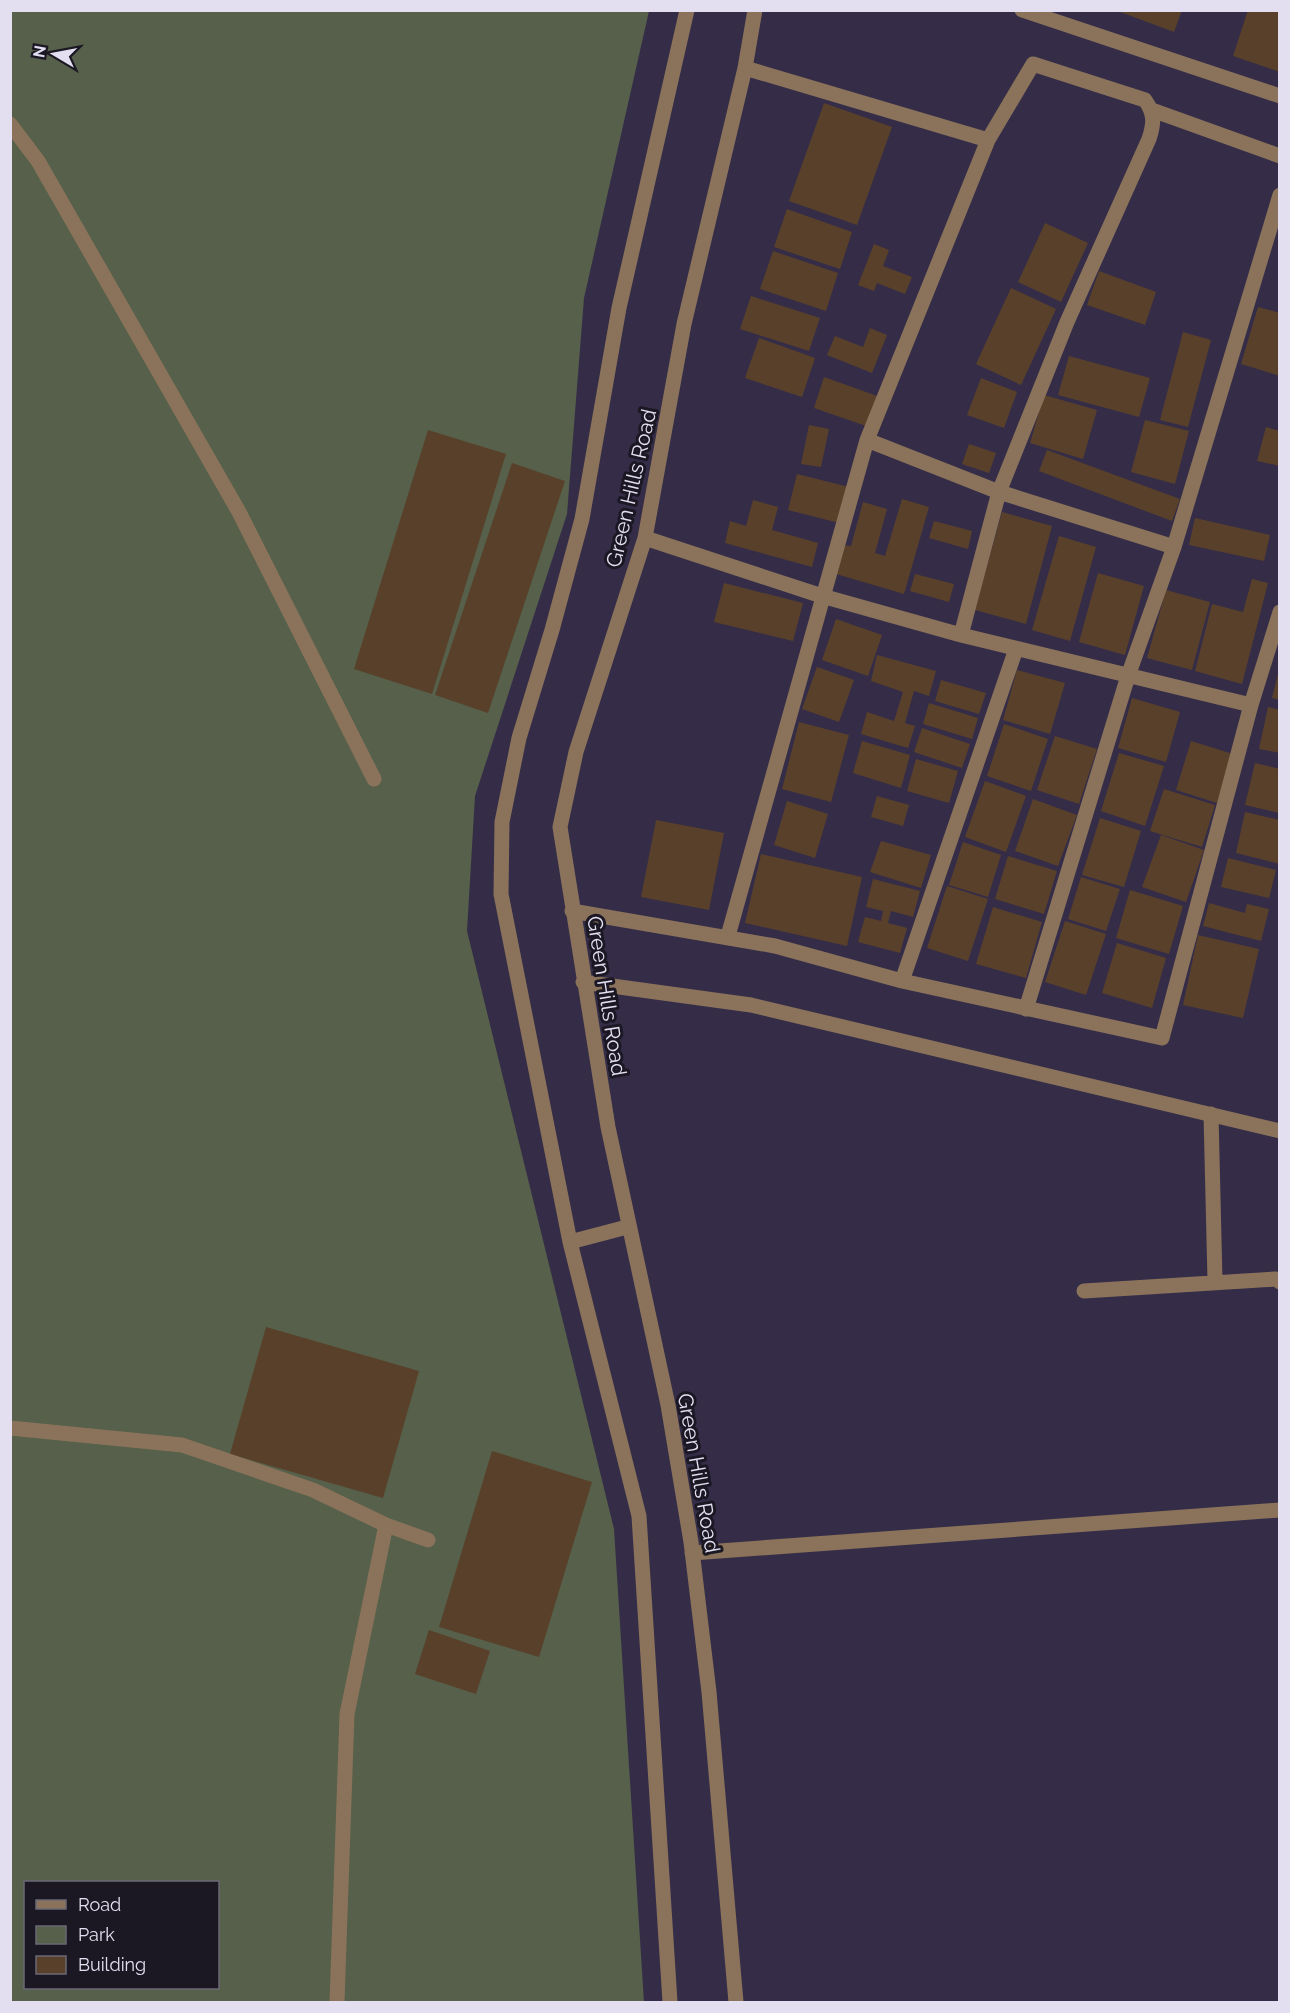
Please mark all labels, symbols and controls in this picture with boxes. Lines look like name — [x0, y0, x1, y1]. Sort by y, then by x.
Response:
north arrow — [24, 24, 84, 84]
text: N — [29, 44, 50, 59]
street label: Green Hills Road — [601, 406, 661, 570]
street label: Green Hills Road — [582, 914, 632, 1078]
street label: Green Hills Road — [673, 1391, 725, 1555]
legend — [24, 1881, 219, 1989]
text: Road — [78, 1894, 121, 1915]
text: Park — [78, 1924, 115, 1945]
text: Building — [78, 1954, 146, 1975]

